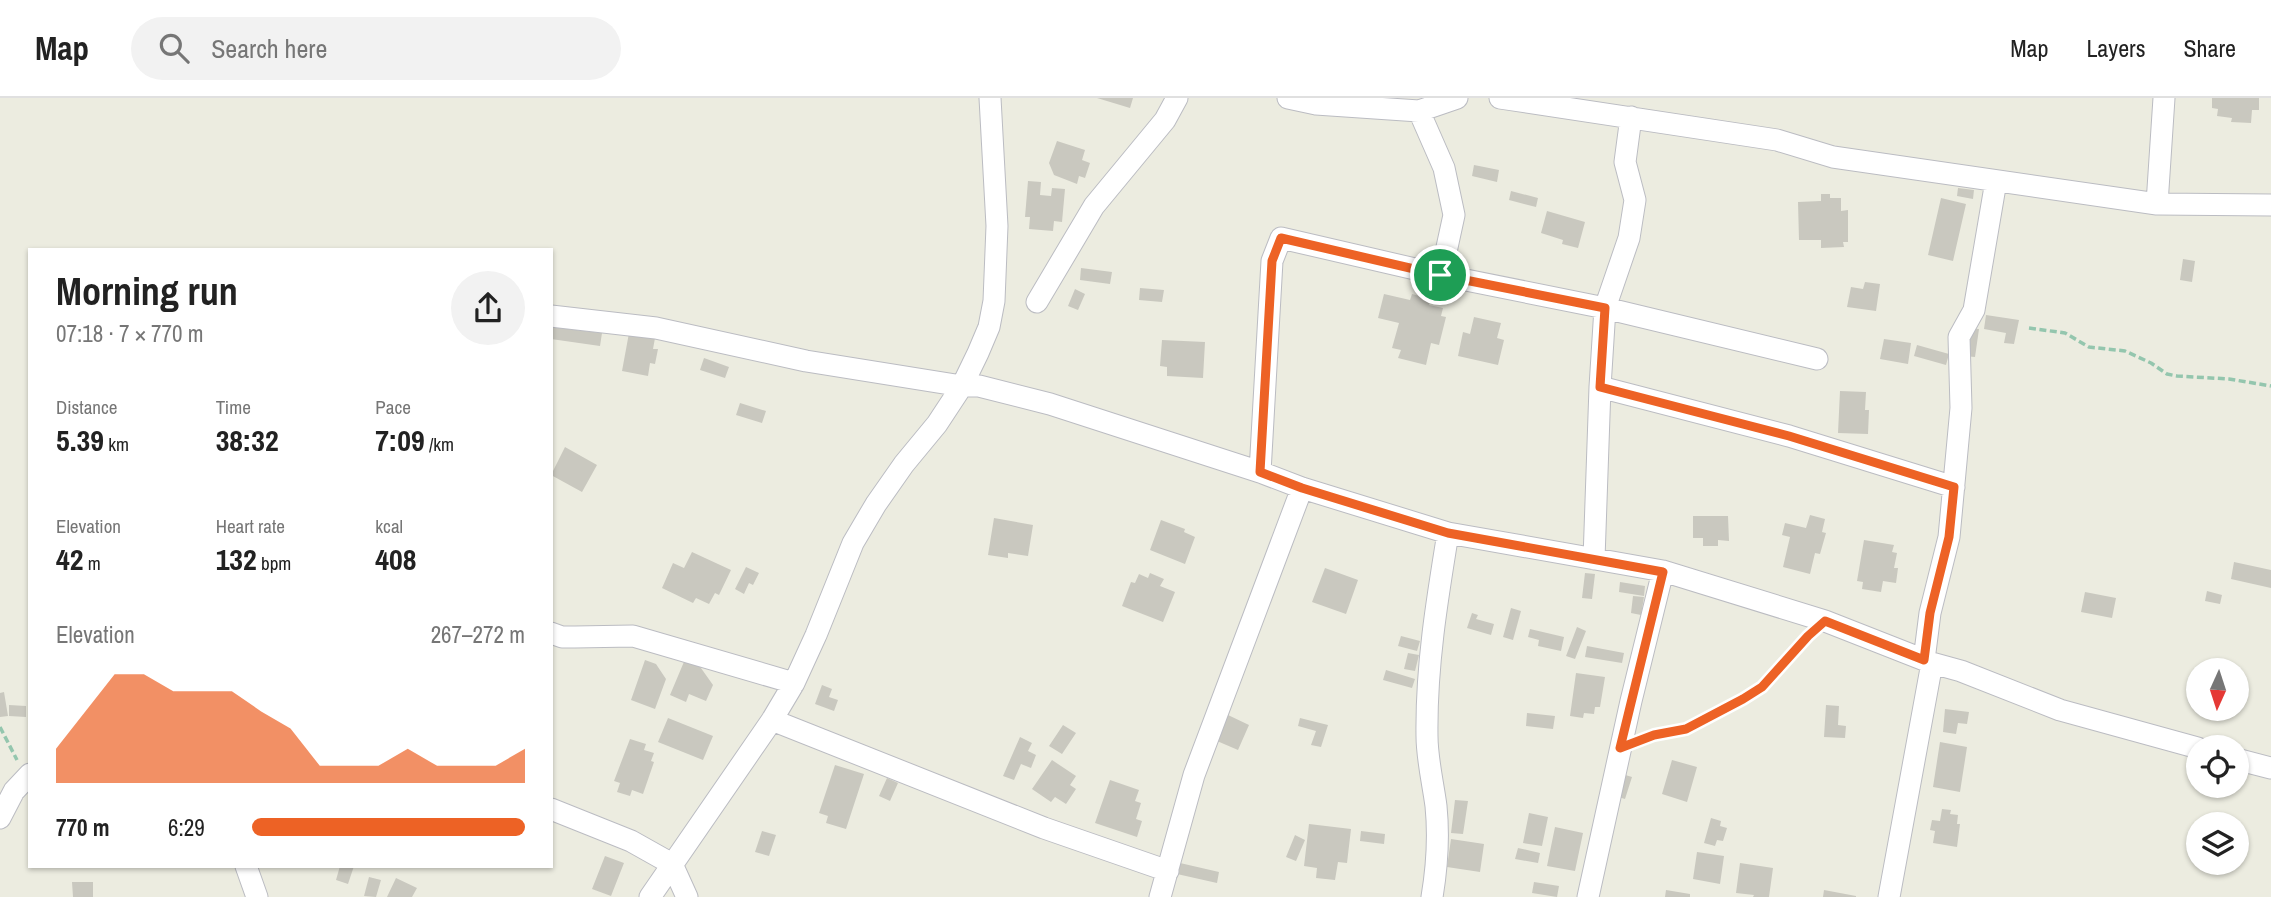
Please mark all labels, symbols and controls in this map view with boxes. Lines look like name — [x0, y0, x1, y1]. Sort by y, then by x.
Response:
search box — [131, 17, 621, 80]
text: Map — [35, 26, 89, 70]
icon: search — [155, 29, 193, 67]
text: Search here — [211, 31, 327, 66]
text: Map — [2010, 32, 2048, 64]
text: Layers — [2086, 32, 2145, 64]
text: Share — [2183, 32, 2236, 64]
pin — [1410, 245, 1470, 305]
icon: arrive — [1421, 256, 1459, 294]
text: Morning run — [56, 266, 238, 317]
button: share — [451, 271, 525, 345]
text: 07:18 · 7 × 770 m — [56, 318, 203, 349]
text: Distance — [56, 394, 117, 420]
text: Time — [216, 394, 251, 420]
text: Pace — [375, 394, 411, 420]
text: 5.39 — [56, 420, 104, 460]
text: 38:32 — [216, 420, 279, 460]
text: 7:09 — [375, 420, 425, 460]
text: km — [104, 431, 129, 457]
text: /km — [425, 431, 454, 457]
text: Elevation — [56, 513, 121, 539]
text: Heart rate — [216, 513, 285, 539]
text: kcal — [375, 513, 403, 539]
text: 42 — [56, 539, 83, 579]
text: 132 — [216, 539, 257, 579]
text: 408 — [375, 539, 416, 579]
text: m — [83, 550, 101, 576]
text: bpm — [257, 550, 291, 576]
text: Elevation — [56, 619, 135, 650]
text: 267–272 m — [431, 619, 525, 650]
north arrow — [2186, 658, 2249, 721]
map controls — [2186, 658, 2249, 875]
button: locate — [2186, 735, 2249, 798]
text: 770 m — [56, 812, 109, 843]
text: 6:29 — [168, 812, 205, 843]
button: layers — [2186, 812, 2249, 875]

